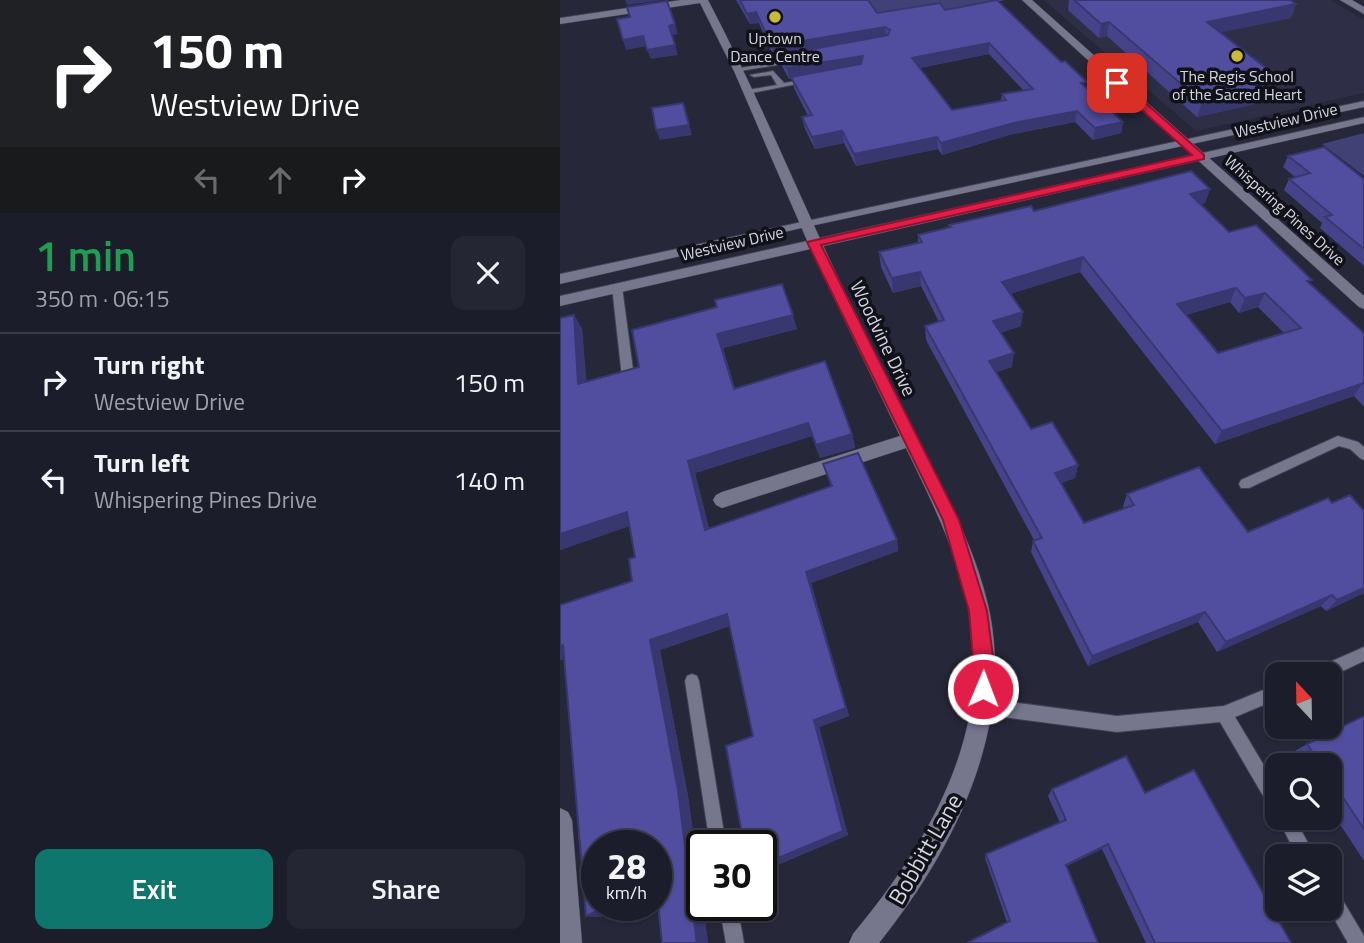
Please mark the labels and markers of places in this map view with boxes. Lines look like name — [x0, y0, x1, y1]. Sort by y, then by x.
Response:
marker: Uptown Dance Centre — [767, 9, 783, 25]
place label: Uptown Dance Centre — [730, 26, 820, 68]
marker: The Regis School of the Sacred Heart — [1229, 48, 1245, 64]
pin — [1087, 53, 1147, 113]
place label: The Regis School of the Sacred Heart — [1172, 64, 1302, 106]

